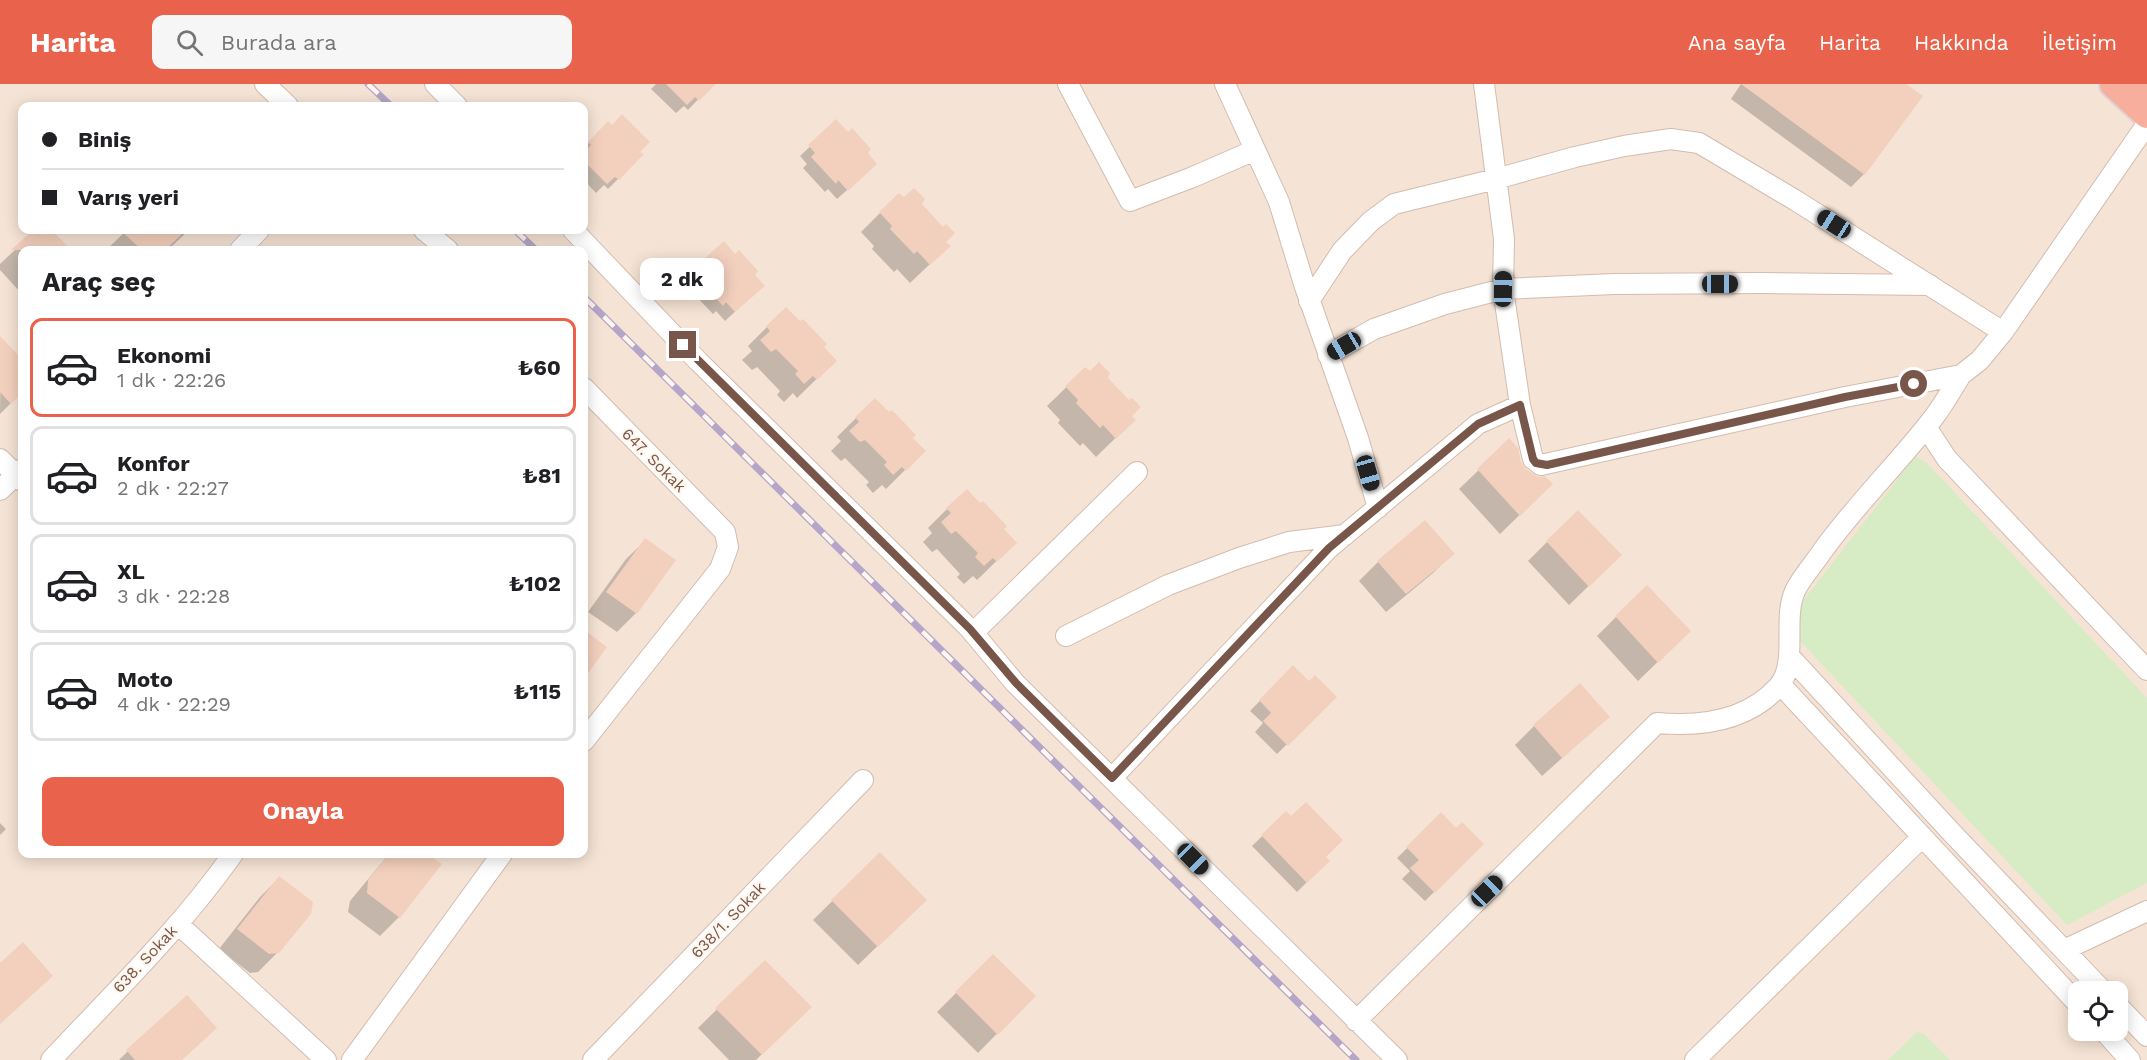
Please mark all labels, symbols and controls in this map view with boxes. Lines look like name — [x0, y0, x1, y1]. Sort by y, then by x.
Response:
search box — [152, 15, 572, 69]
text: Harita — [30, 26, 116, 59]
icon: search — [173, 26, 206, 59]
text: Burada ara — [221, 30, 337, 55]
text: Ana sayfa — [1688, 30, 1786, 55]
text: Harita — [1819, 30, 1881, 55]
text: Hakkında — [1914, 30, 2009, 55]
text: İletişim — [2042, 30, 2117, 55]
text: Biniş — [78, 127, 131, 152]
text: Varış yeri — [78, 185, 179, 210]
car — [1814, 207, 1854, 241]
callout: 2 dk — [641, 258, 725, 300]
text: Araç seç — [42, 266, 156, 298]
text: 2 dk — [661, 267, 703, 291]
car — [1494, 271, 1512, 307]
car — [1702, 275, 1738, 293]
car — [1324, 329, 1364, 363]
route end — [669, 331, 696, 358]
icon: car — [45, 341, 99, 395]
text: Ekonomi — [117, 343, 211, 368]
text: ₺60 — [518, 355, 561, 380]
text: 1 dk · 22:26 — [117, 368, 226, 392]
route start — [1900, 370, 1927, 397]
street label: 647. Sokak — [618, 424, 690, 496]
icon: car — [45, 449, 99, 503]
text: Konfor — [117, 451, 190, 476]
car — [1354, 453, 1382, 493]
text: ₺81 — [522, 463, 561, 488]
text: 2 dk · 22:27 — [117, 476, 229, 500]
icon: car — [45, 557, 99, 611]
text: XL — [117, 559, 145, 584]
text: ₺102 — [509, 571, 561, 596]
text: 3 dk · 22:28 — [117, 584, 230, 608]
icon: car — [45, 665, 99, 719]
text: Moto — [117, 667, 173, 692]
text: ₺115 — [514, 679, 561, 704]
text: 4 dk · 22:29 — [117, 692, 231, 716]
button: Onayla — [42, 777, 564, 846]
car — [1174, 840, 1212, 878]
car — [1468, 872, 1506, 910]
street label: 638/1. Sokak — [687, 878, 769, 962]
street label: 638. Sokak — [109, 921, 181, 997]
map controls — [2068, 981, 2128, 1041]
button: locate — [2068, 981, 2128, 1041]

